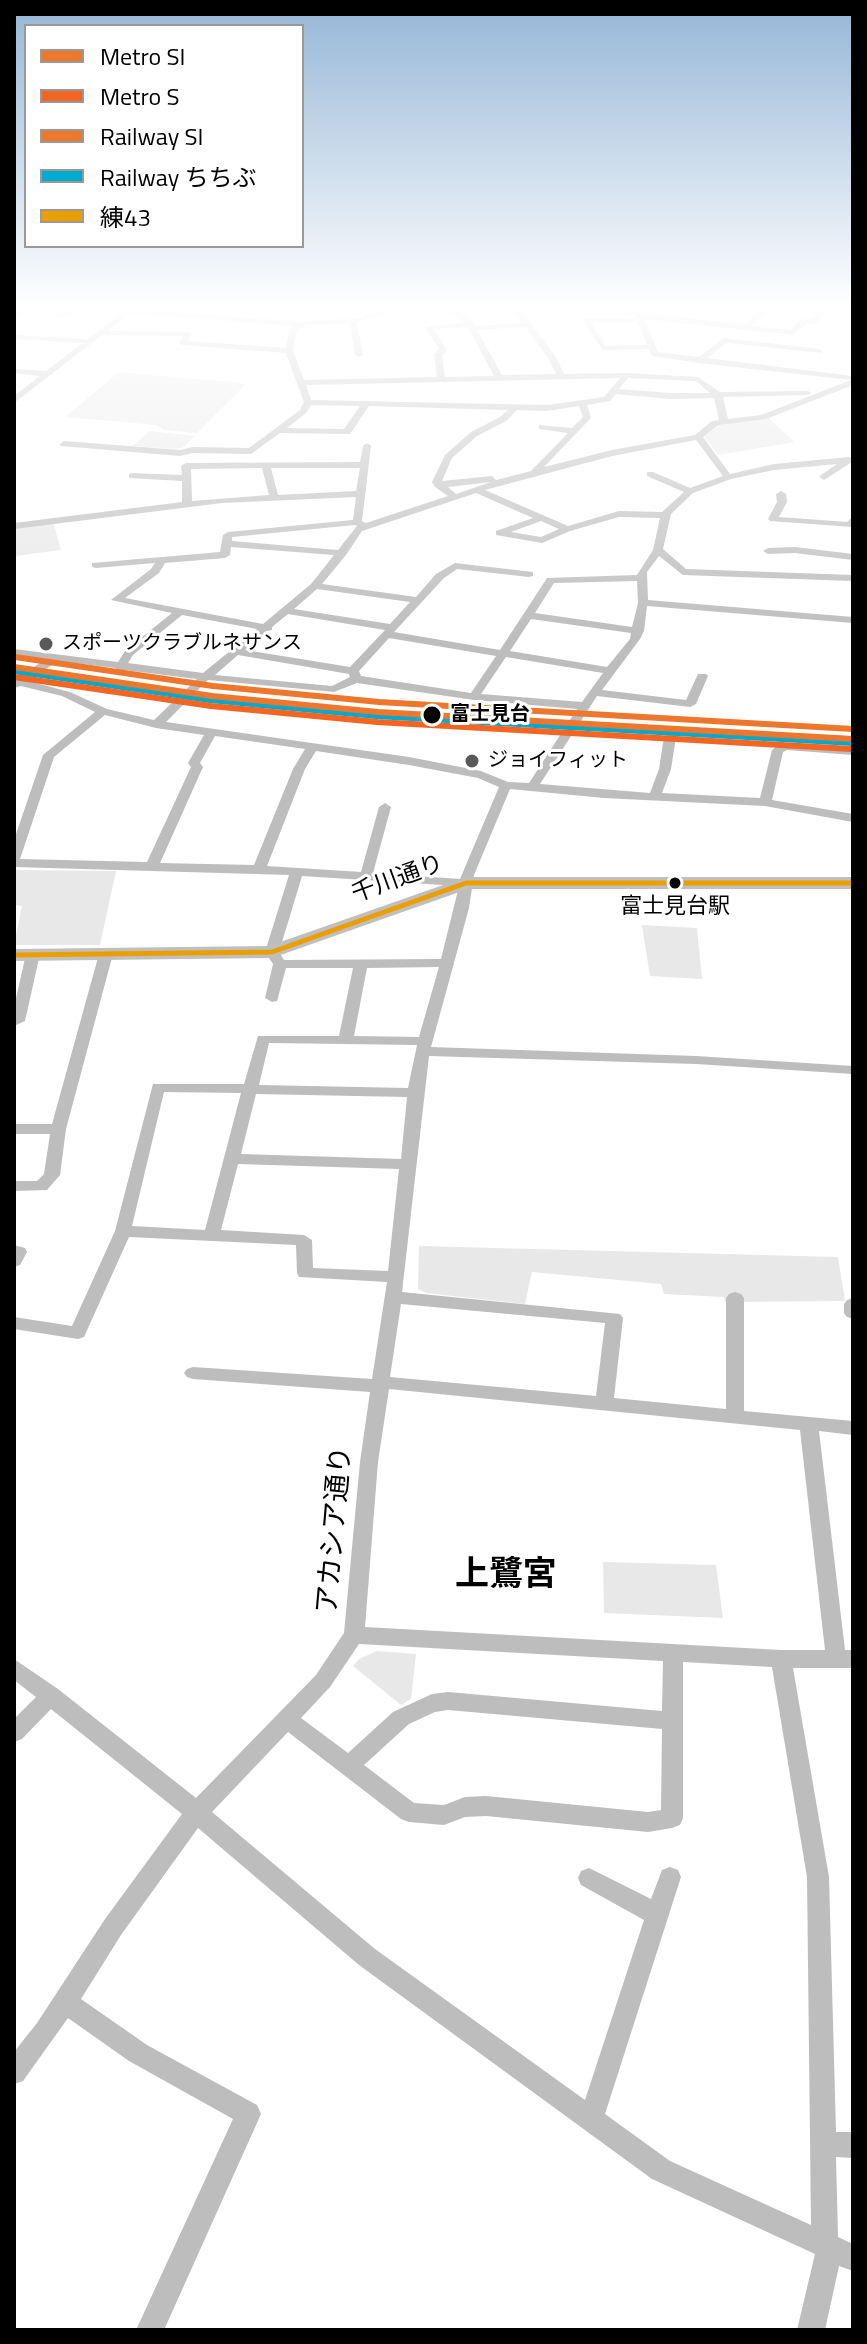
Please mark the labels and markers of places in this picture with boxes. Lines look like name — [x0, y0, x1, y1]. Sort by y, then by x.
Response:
place label: スポーツクラブルネサンス — [62, 632, 302, 656]
marker: スポーツクラブルネサンス — [37, 635, 55, 653]
place label: 富士見台 — [450, 703, 530, 727]
marker: 富士見台 — [421, 704, 443, 726]
place label: ジョイフィット — [488, 749, 628, 773]
marker: ジョイフィット — [463, 752, 481, 770]
marker: 富士見台駅 — [667, 875, 683, 891]
place label: 富士見台駅 — [620, 895, 730, 921]

